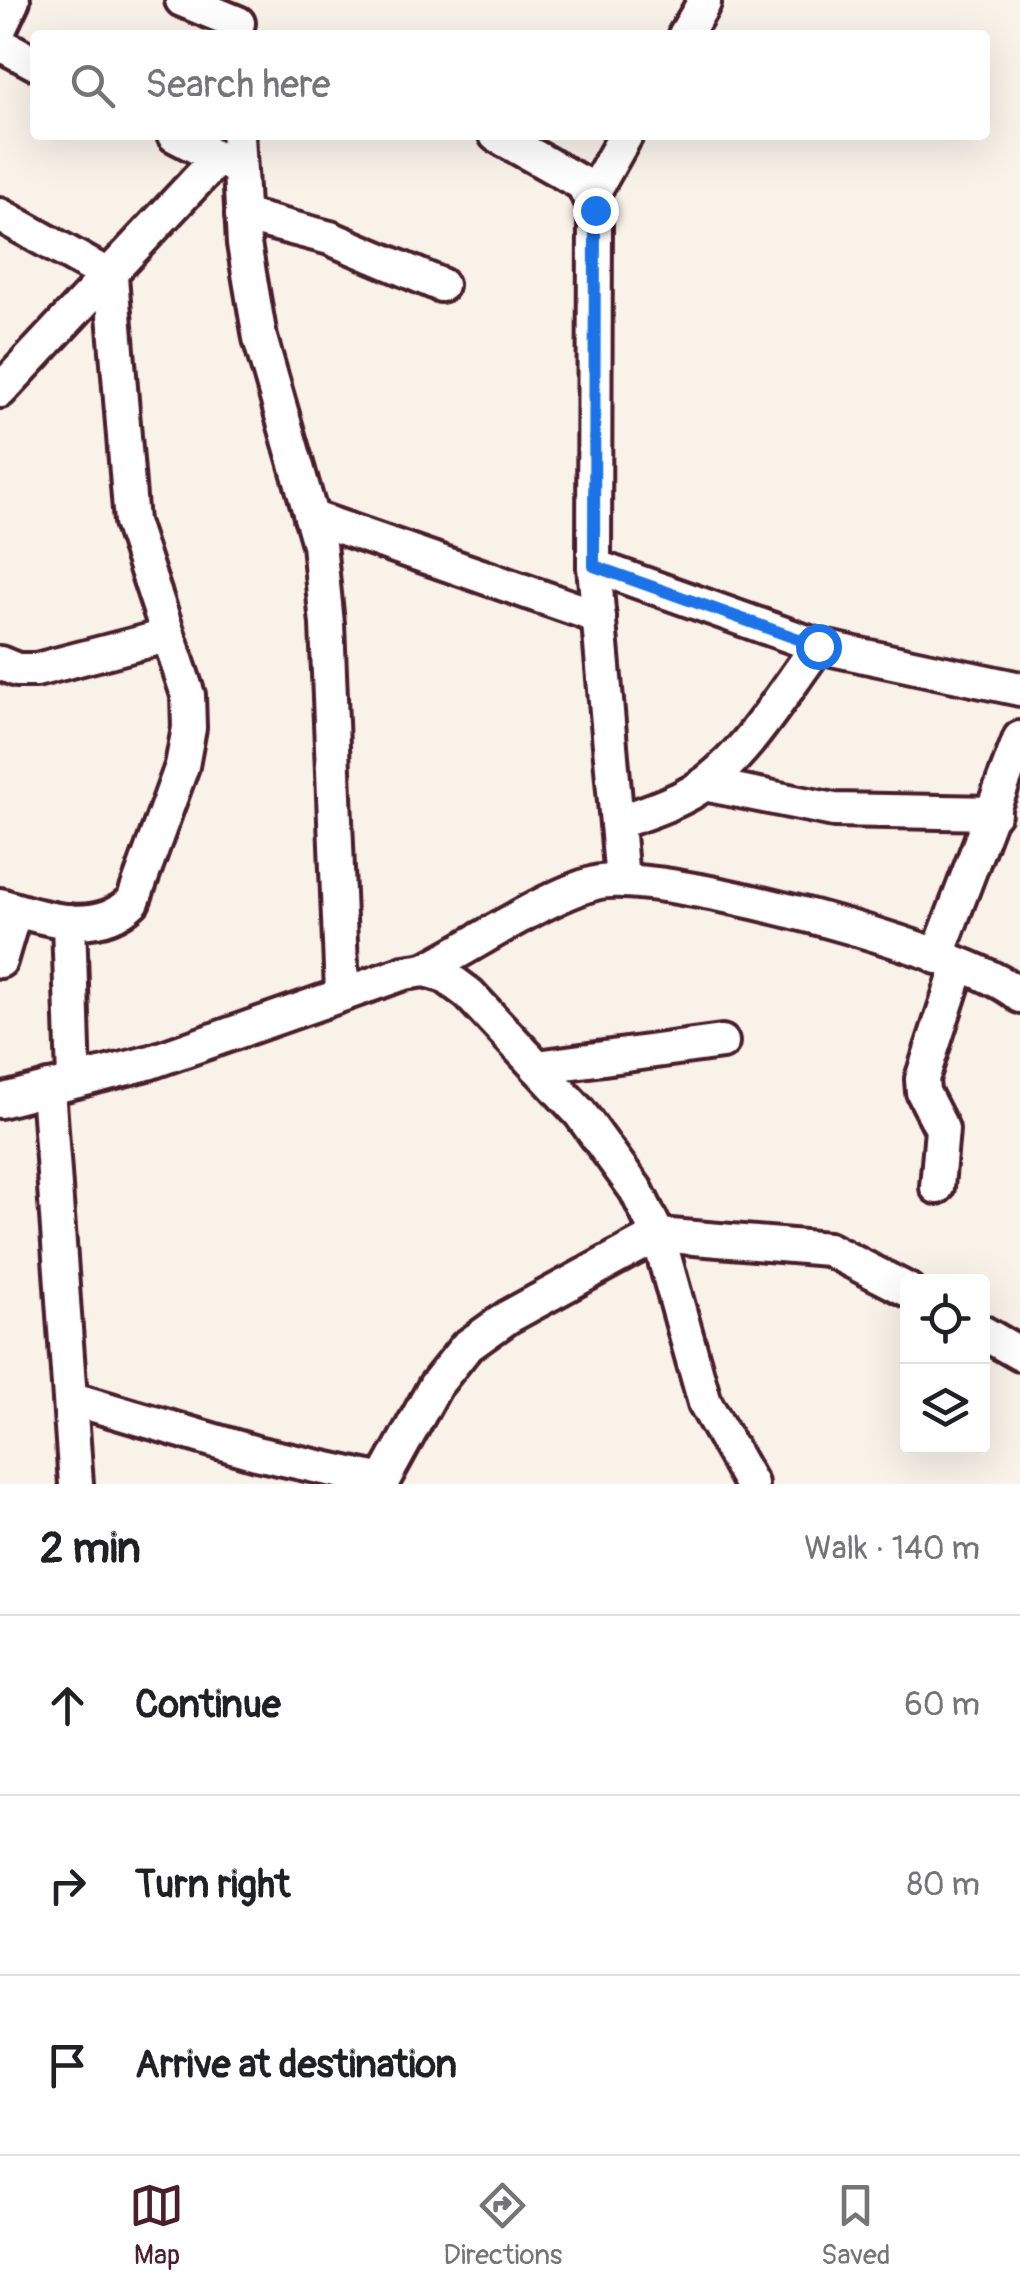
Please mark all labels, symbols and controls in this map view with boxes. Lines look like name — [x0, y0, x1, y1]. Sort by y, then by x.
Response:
search box — [30, 30, 990, 140]
icon: search — [65, 58, 120, 113]
text: Search here — [145, 61, 331, 109]
route end — [573, 188, 619, 234]
route start — [796, 624, 842, 670]
map controls — [900, 1274, 990, 1454]
button: locate — [900, 1274, 990, 1364]
button: layers — [900, 1364, 990, 1454]
text: 2 min — [40, 1523, 141, 1575]
text: Walk · 140 m — [804, 1529, 980, 1569]
icon: ahead — [40, 1678, 95, 1733]
text: Continue — [135, 1681, 281, 1729]
text: 60 m — [904, 1685, 980, 1725]
icon: right — [40, 1858, 95, 1913]
text: Turn right — [135, 1861, 290, 1909]
text: 80 m — [907, 1865, 980, 1905]
icon: arrive — [40, 2038, 95, 2093]
text: Arrive at destination — [135, 2041, 457, 2089]
tab: Map — [129, 2178, 184, 2273]
tab: Directions — [443, 2178, 562, 2273]
tab: Saved — [821, 2178, 891, 2273]

